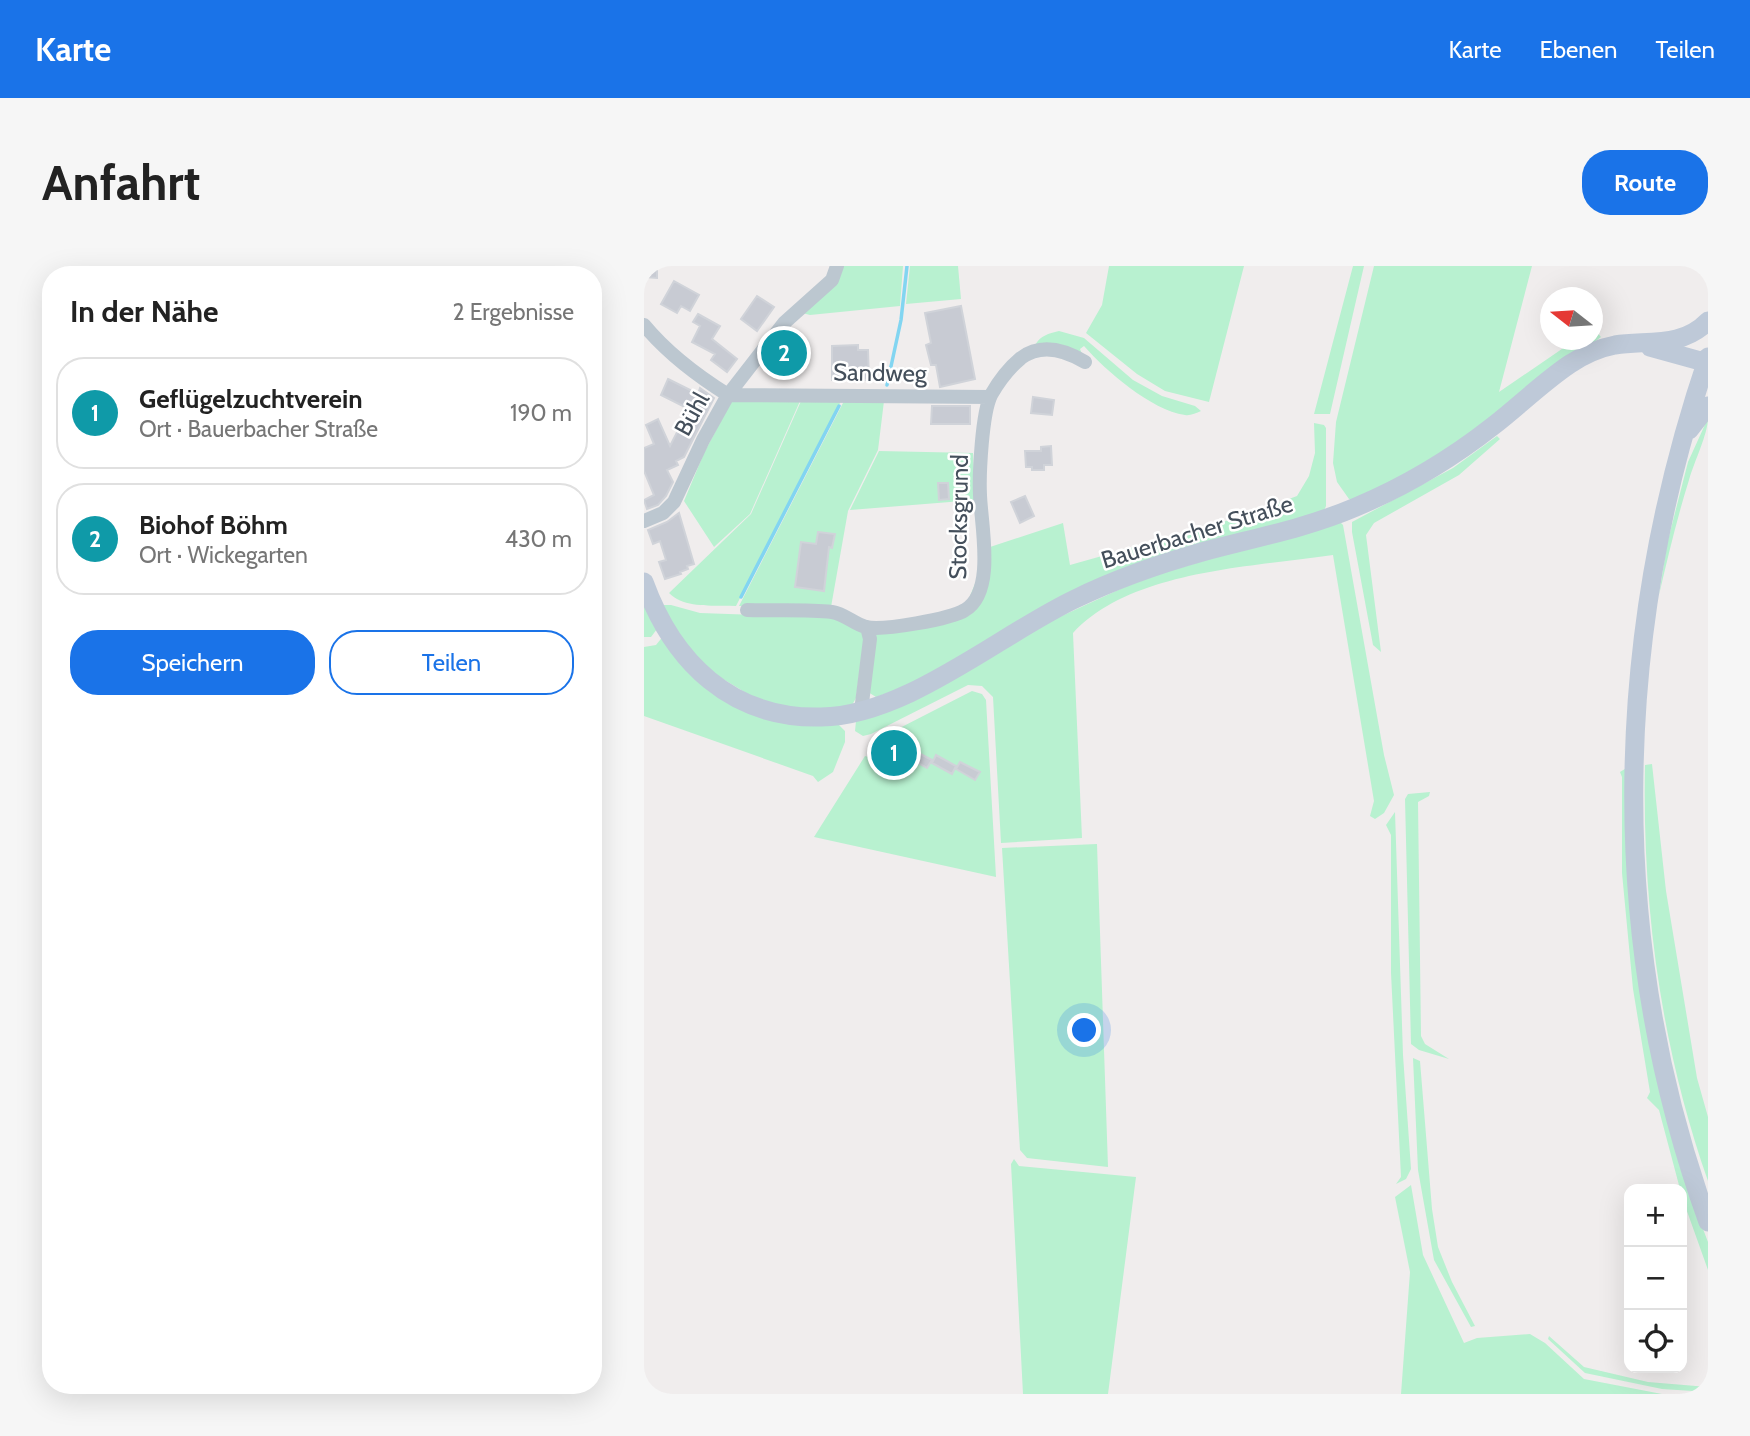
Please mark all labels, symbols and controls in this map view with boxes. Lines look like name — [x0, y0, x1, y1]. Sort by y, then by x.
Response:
text: Karte — [35, 29, 111, 69]
text: Karte — [1448, 35, 1501, 64]
text: Ebenen — [1539, 35, 1617, 64]
text: Teilen — [1655, 35, 1715, 64]
button: Route — [1582, 150, 1708, 215]
text: Anfahrt — [42, 153, 200, 212]
north arrow — [1540, 287, 1603, 350]
text: In der Nähe — [70, 293, 219, 330]
text: 2 Ergebnisse — [453, 298, 574, 326]
pin: 2 — [761, 327, 807, 379]
street label: Sandweg — [833, 357, 928, 388]
text: Geflügelzuchtverein — [139, 383, 363, 415]
street label: Bühl — [668, 387, 715, 441]
text: 1 — [91, 399, 99, 427]
text: 190 m — [510, 399, 572, 427]
text: Ort · Bauerbacher Straße — [139, 415, 378, 443]
street label: Stocksgrund — [943, 454, 974, 580]
street label: Bauerbacher Straße — [1097, 489, 1296, 574]
text: Biohof Böhm — [139, 509, 288, 541]
text: 2 — [89, 525, 101, 553]
text: 430 m — [505, 525, 572, 553]
text: Ort · Wickegarten — [139, 541, 308, 569]
button: Speichern — [70, 630, 315, 695]
button: Teilen — [329, 630, 574, 695]
pin: 1 — [871, 727, 917, 779]
your location — [1067, 1013, 1101, 1047]
map controls — [1624, 1184, 1687, 1373]
button: + — [1624, 1184, 1687, 1247]
button: − — [1624, 1247, 1687, 1310]
button: locate — [1624, 1310, 1687, 1373]

